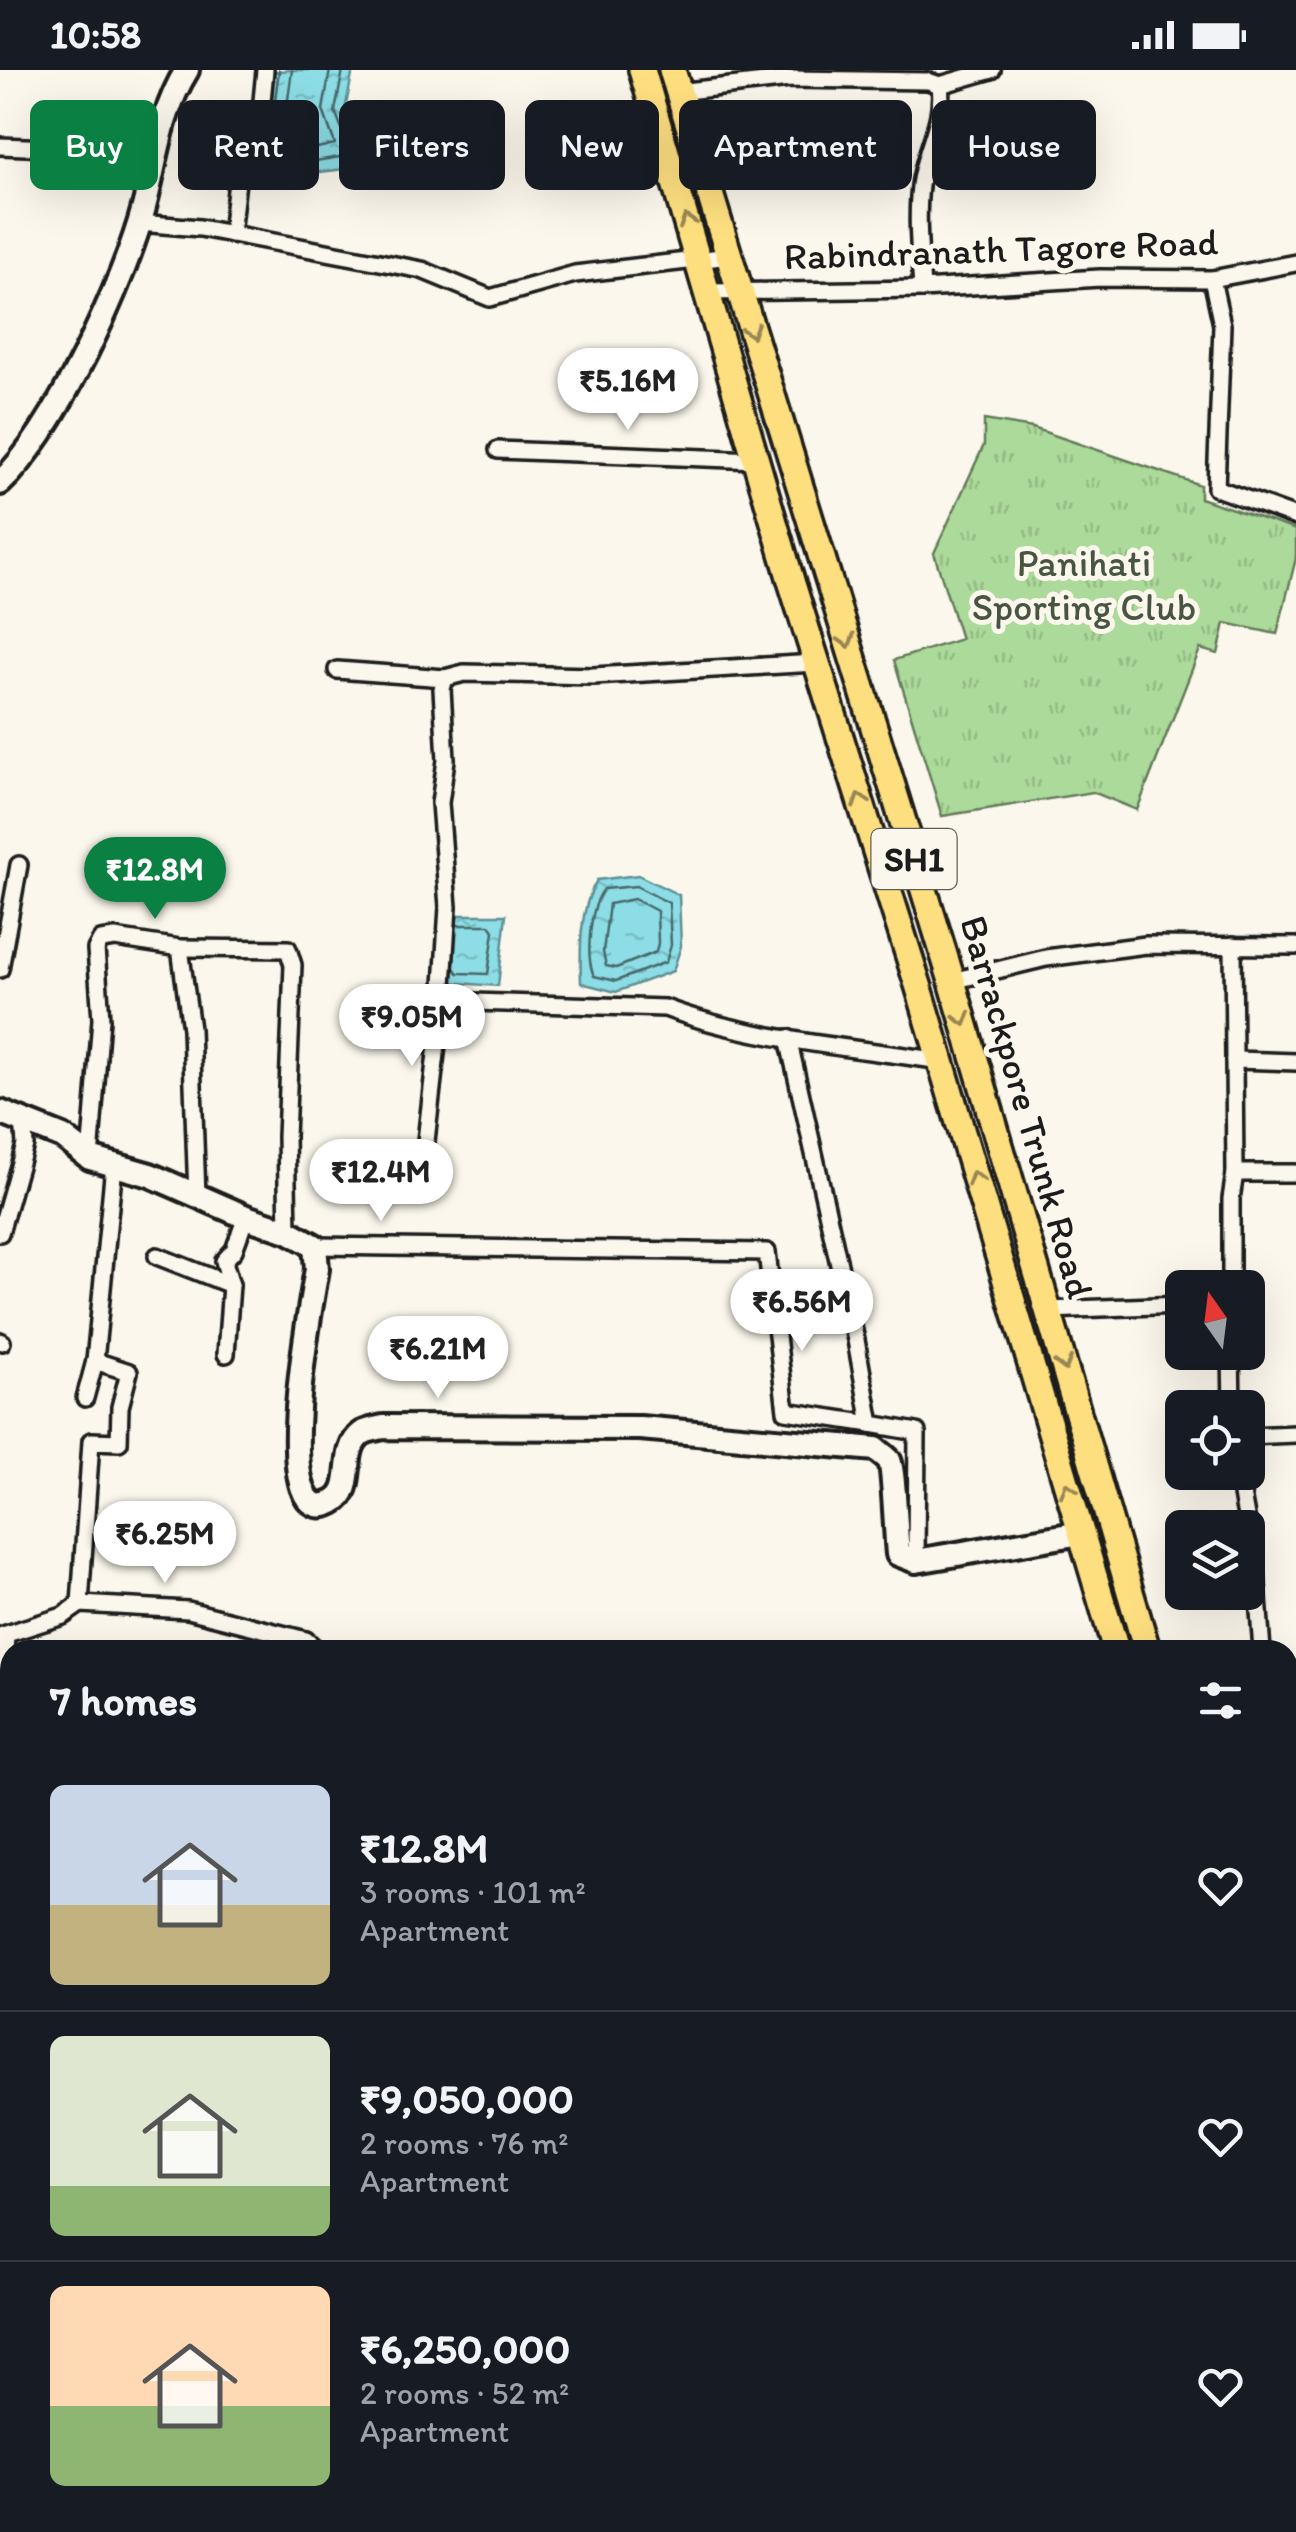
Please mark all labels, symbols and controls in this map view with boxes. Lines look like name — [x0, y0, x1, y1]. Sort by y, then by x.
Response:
text: 10:58 — [50, 12, 141, 58]
chip: Buy — [30, 100, 158, 190]
chip: Rent — [178, 100, 319, 190]
chip: Filters — [339, 100, 505, 190]
chip: New — [525, 100, 659, 190]
chip: Apartment — [679, 100, 912, 190]
chip: House — [932, 100, 1096, 190]
one-way arrow — [678, 213, 699, 230]
street label: Rabindranath Tagore Road — [783, 218, 1219, 280]
one-way arrow — [739, 321, 760, 338]
pin: ₹5.16M — [547, 348, 709, 433]
text: ₹5.16M — [579, 361, 677, 399]
park label: Panihati Sporting Club — [972, 540, 1196, 630]
one-way arrow — [836, 632, 856, 649]
one-way arrow — [851, 793, 872, 810]
road number: SH1 — [872, 829, 956, 889]
pin: ₹12.8M — [74, 837, 236, 922]
text: ₹12.8M — [106, 850, 204, 888]
street label: Barrackpore Trunk Road — [950, 910, 1104, 1304]
pin: ₹9.05M — [331, 984, 493, 1069]
text: ₹9.05M — [361, 997, 463, 1035]
one-way arrow — [951, 1010, 972, 1027]
pin: ₹12.4M — [300, 1139, 462, 1224]
text: ₹12.4M — [331, 1152, 431, 1190]
one-way arrow — [966, 1170, 987, 1187]
pin: ₹6.56M — [721, 1269, 883, 1354]
north arrow — [1165, 1270, 1265, 1370]
map controls — [1165, 1270, 1265, 1610]
text: ₹6.56M — [752, 1282, 852, 1320]
pin: ₹6.21M — [357, 1316, 519, 1401]
text: ₹6.21M — [389, 1329, 487, 1367]
one-way arrow — [1052, 1355, 1073, 1372]
button: locate — [1165, 1390, 1265, 1490]
one-way arrow — [1059, 1482, 1080, 1499]
pin: ₹6.25M — [84, 1501, 246, 1586]
button: layers — [1165, 1510, 1265, 1610]
text: ₹6.25M — [115, 1514, 215, 1552]
icon: filters — [1193, 1673, 1248, 1728]
text: 7 homes — [50, 1675, 197, 1726]
text: ₹12.8M — [360, 1822, 488, 1873]
icon: home — [130, 1825, 250, 1945]
icon: heart — [1193, 1858, 1248, 1913]
text: 3 rooms · 101 m² — [360, 1873, 586, 1911]
text: Apartment — [360, 1911, 509, 1949]
text: ₹9,050,000 — [360, 2073, 574, 2124]
icon: home — [130, 2076, 250, 2196]
icon: heart — [1193, 2109, 1248, 2164]
text: 2 rooms · 76 m² — [360, 2124, 569, 2162]
text: Apartment — [360, 2162, 509, 2200]
text: ₹6,250,000 — [360, 2323, 570, 2374]
icon: home — [130, 2326, 250, 2446]
icon: heart — [1193, 2359, 1248, 2414]
text: 2 rooms · 52 m² — [360, 2374, 569, 2412]
text: Apartment — [360, 2412, 509, 2450]

